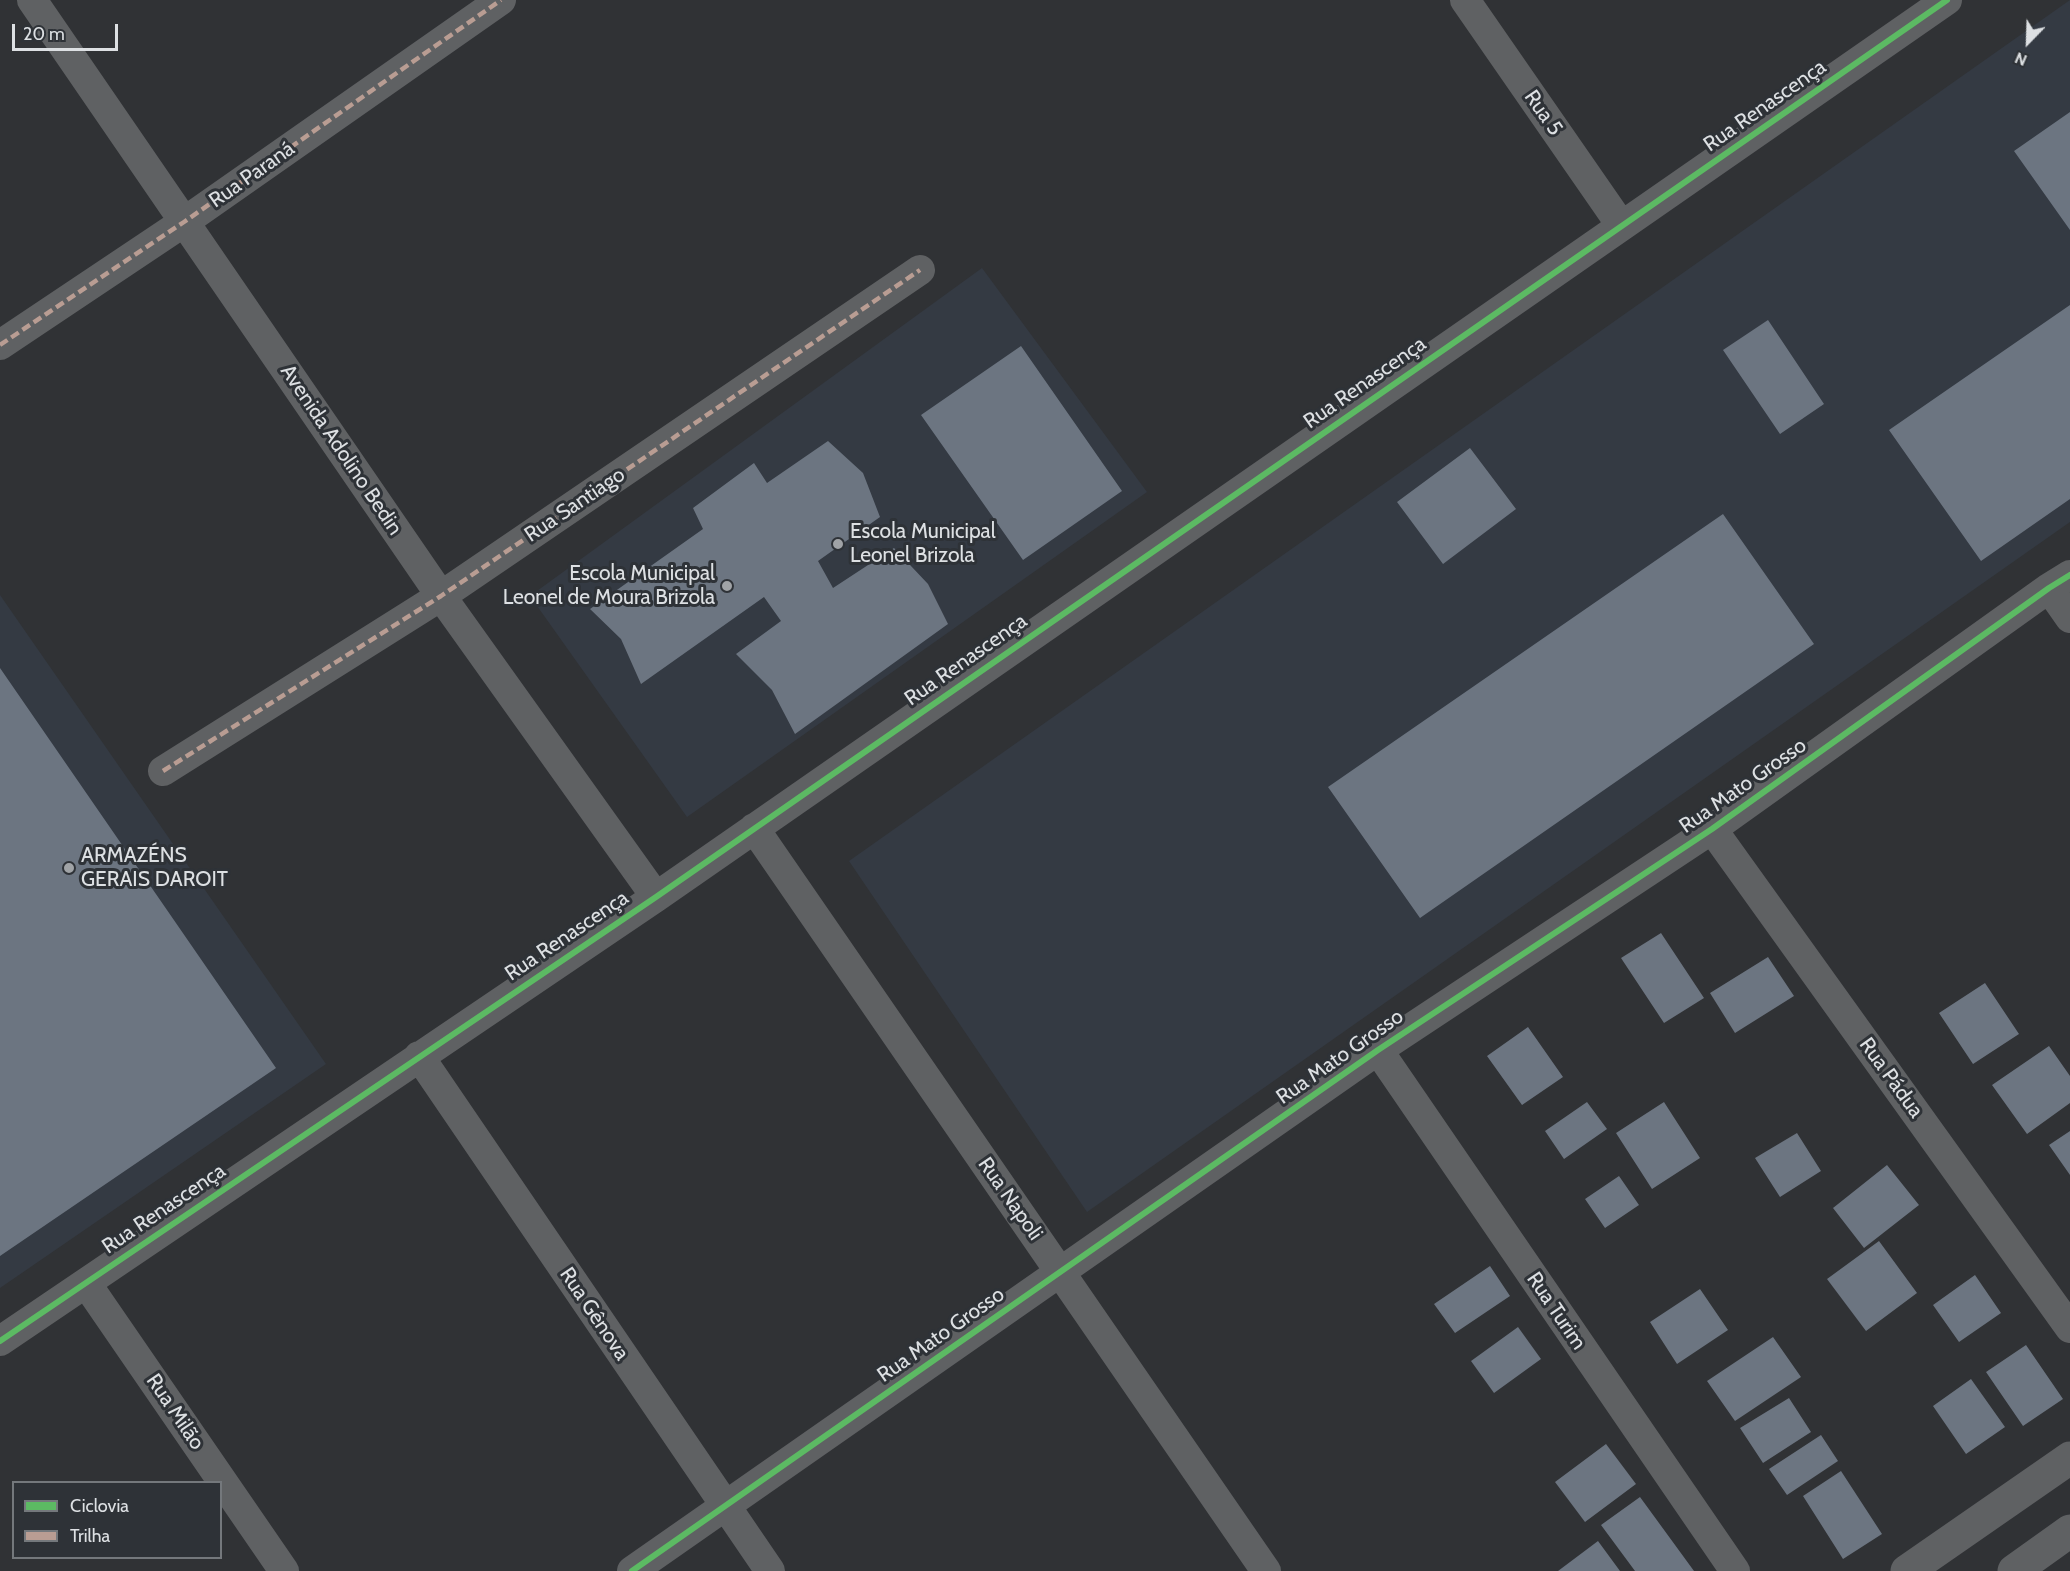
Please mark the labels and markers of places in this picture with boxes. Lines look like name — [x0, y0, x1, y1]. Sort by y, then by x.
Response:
place label: Escola Municipal Leonel Brizola — [850, 519, 996, 569]
marker: Escola Municipal Leonel Brizola — [831, 537, 845, 551]
place label: Escola Municipal Leonel de Moura Brizola — [503, 561, 715, 611]
marker: Escola Municipal Leonel de Moura Brizola — [720, 579, 734, 593]
place label: ARMAZÉNS GERAIS DAROIT — [81, 843, 228, 893]
marker: ARMAZÉNS GERAIS DAROIT — [62, 861, 76, 875]

